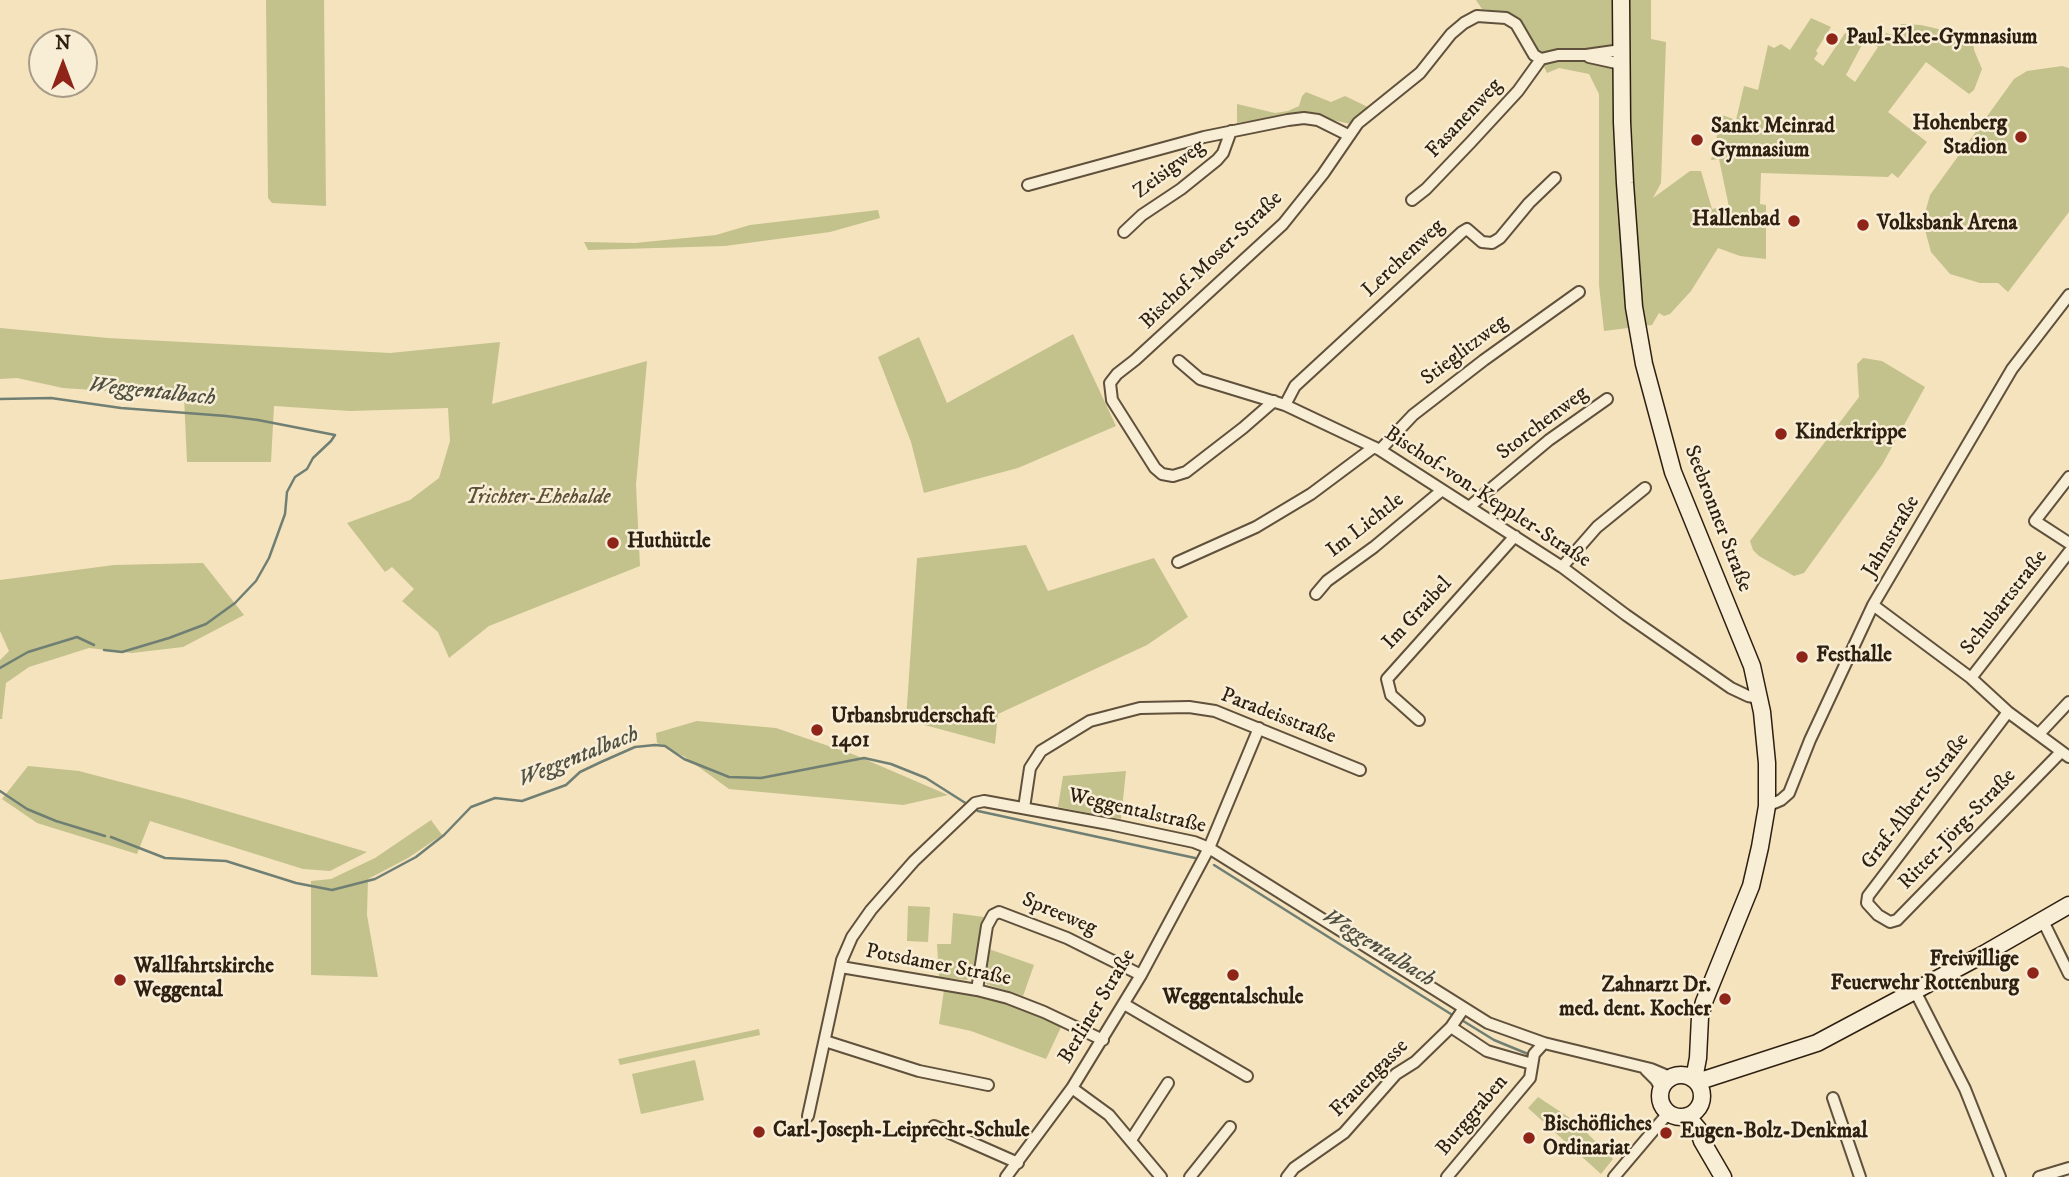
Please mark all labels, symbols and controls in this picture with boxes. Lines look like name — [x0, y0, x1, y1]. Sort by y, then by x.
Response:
place label: Paul-Klee-Gymnasium — [1846, 26, 2038, 52]
north arrow — [28, 28, 98, 98]
marker: Paul-Klee-Gymnasium — [1824, 31, 1840, 47]
text: N — [55, 32, 71, 55]
street label: Fasanenweg — [1422, 74, 1508, 164]
place label: Hohenberg Stadion — [1912, 112, 2007, 162]
place label: Sankt Meinrad Gymnasium — [1711, 115, 1835, 165]
marker: Hohenberg Stadion — [2013, 129, 2029, 145]
marker: Sankt Meinrad Gymnasium — [1689, 132, 1705, 148]
street label: Zeisigweg — [1129, 135, 1211, 205]
street label: Bischof-Moser-Straße — [1136, 187, 1288, 335]
place label: Hallenbad — [1692, 208, 1780, 234]
place label: Volksbank Arena — [1877, 212, 2017, 238]
marker: Hallenbad — [1786, 213, 1802, 229]
street label: Lerchenweg — [1358, 215, 1450, 303]
marker: Volksbank Arena — [1855, 217, 1871, 233]
street label: Stieglitzweg — [1417, 310, 1513, 392]
water label: Weggentalbach — [87, 373, 217, 413]
street label: Storchenweg — [1492, 382, 1594, 466]
place label: Kinderkrippe — [1795, 421, 1906, 447]
street label: Bischof-von-Keppler-Straße — [1379, 422, 1595, 574]
marker: Kinderkrippe — [1773, 426, 1789, 442]
street label: Seebronner Straße — [1677, 442, 1757, 596]
park label: Trichter-Ehehalde — [466, 486, 610, 512]
street label: Im Lichtle — [1322, 488, 1410, 564]
street label: Jahnstraße — [1858, 492, 1926, 582]
place label: Huthüttle — [627, 530, 711, 556]
marker: Huthüttle — [605, 535, 621, 551]
street label: Schubartstraße — [1956, 546, 2054, 660]
street label: Im Graibel — [1378, 572, 1458, 656]
place label: Festhalle — [1816, 644, 1892, 670]
marker: Festhalle — [1794, 649, 1810, 665]
street label: Paradeisstraße — [1217, 683, 1339, 751]
place label: Urbansbruderschaft 1401 — [831, 705, 995, 755]
water label: Weggentalbach — [515, 721, 643, 795]
marker: Urbansbruderschaft 1401 — [809, 722, 825, 738]
street label: Graf-Albert-Straße — [1857, 729, 1975, 875]
street label: Ritter-Jörg-Straße — [1894, 764, 2022, 896]
street label: Weggentalstraße — [1066, 784, 1208, 840]
street label: Spreeweg — [1018, 888, 1100, 942]
water label: Weggentalbach — [1317, 903, 1439, 995]
street label: Potsdamer Straße — [863, 940, 1013, 992]
street label: Berliner Straße — [1054, 945, 1142, 1069]
place label: Freiwillige Feuerwehr Rottenburg — [1830, 948, 2019, 998]
place label: Wallfahrtskirche Weggental — [134, 955, 274, 1005]
marker: Freiwillige Feuerwehr Rottenburg — [2025, 965, 2041, 981]
marker: Weggentalschule — [1225, 967, 1241, 983]
marker: Wallfahrtskirche Weggental — [112, 972, 128, 988]
place label: Zahnarzt Dr. med. dent. Kocher — [1559, 974, 1711, 1024]
place label: Weggentalschule — [1163, 986, 1303, 1012]
marker: Zahnarzt Dr. med. dent. Kocher — [1717, 991, 1733, 1007]
street label: Frauengasse — [1326, 1035, 1414, 1123]
street label: Burggraben — [1432, 1070, 1514, 1162]
place label: Bischöfliches Ordinariat — [1543, 1113, 1652, 1163]
place label: Carl-Joseph-Leiprecht-Schule — [773, 1119, 1030, 1145]
place label: Eugen-Bolz-Denkmal — [1680, 1120, 1868, 1146]
marker: Carl-Joseph-Leiprecht-Schule — [751, 1124, 767, 1140]
marker: Eugen-Bolz-Denkmal — [1658, 1125, 1674, 1141]
marker: Bischöfliches Ordinariat — [1521, 1130, 1537, 1146]

